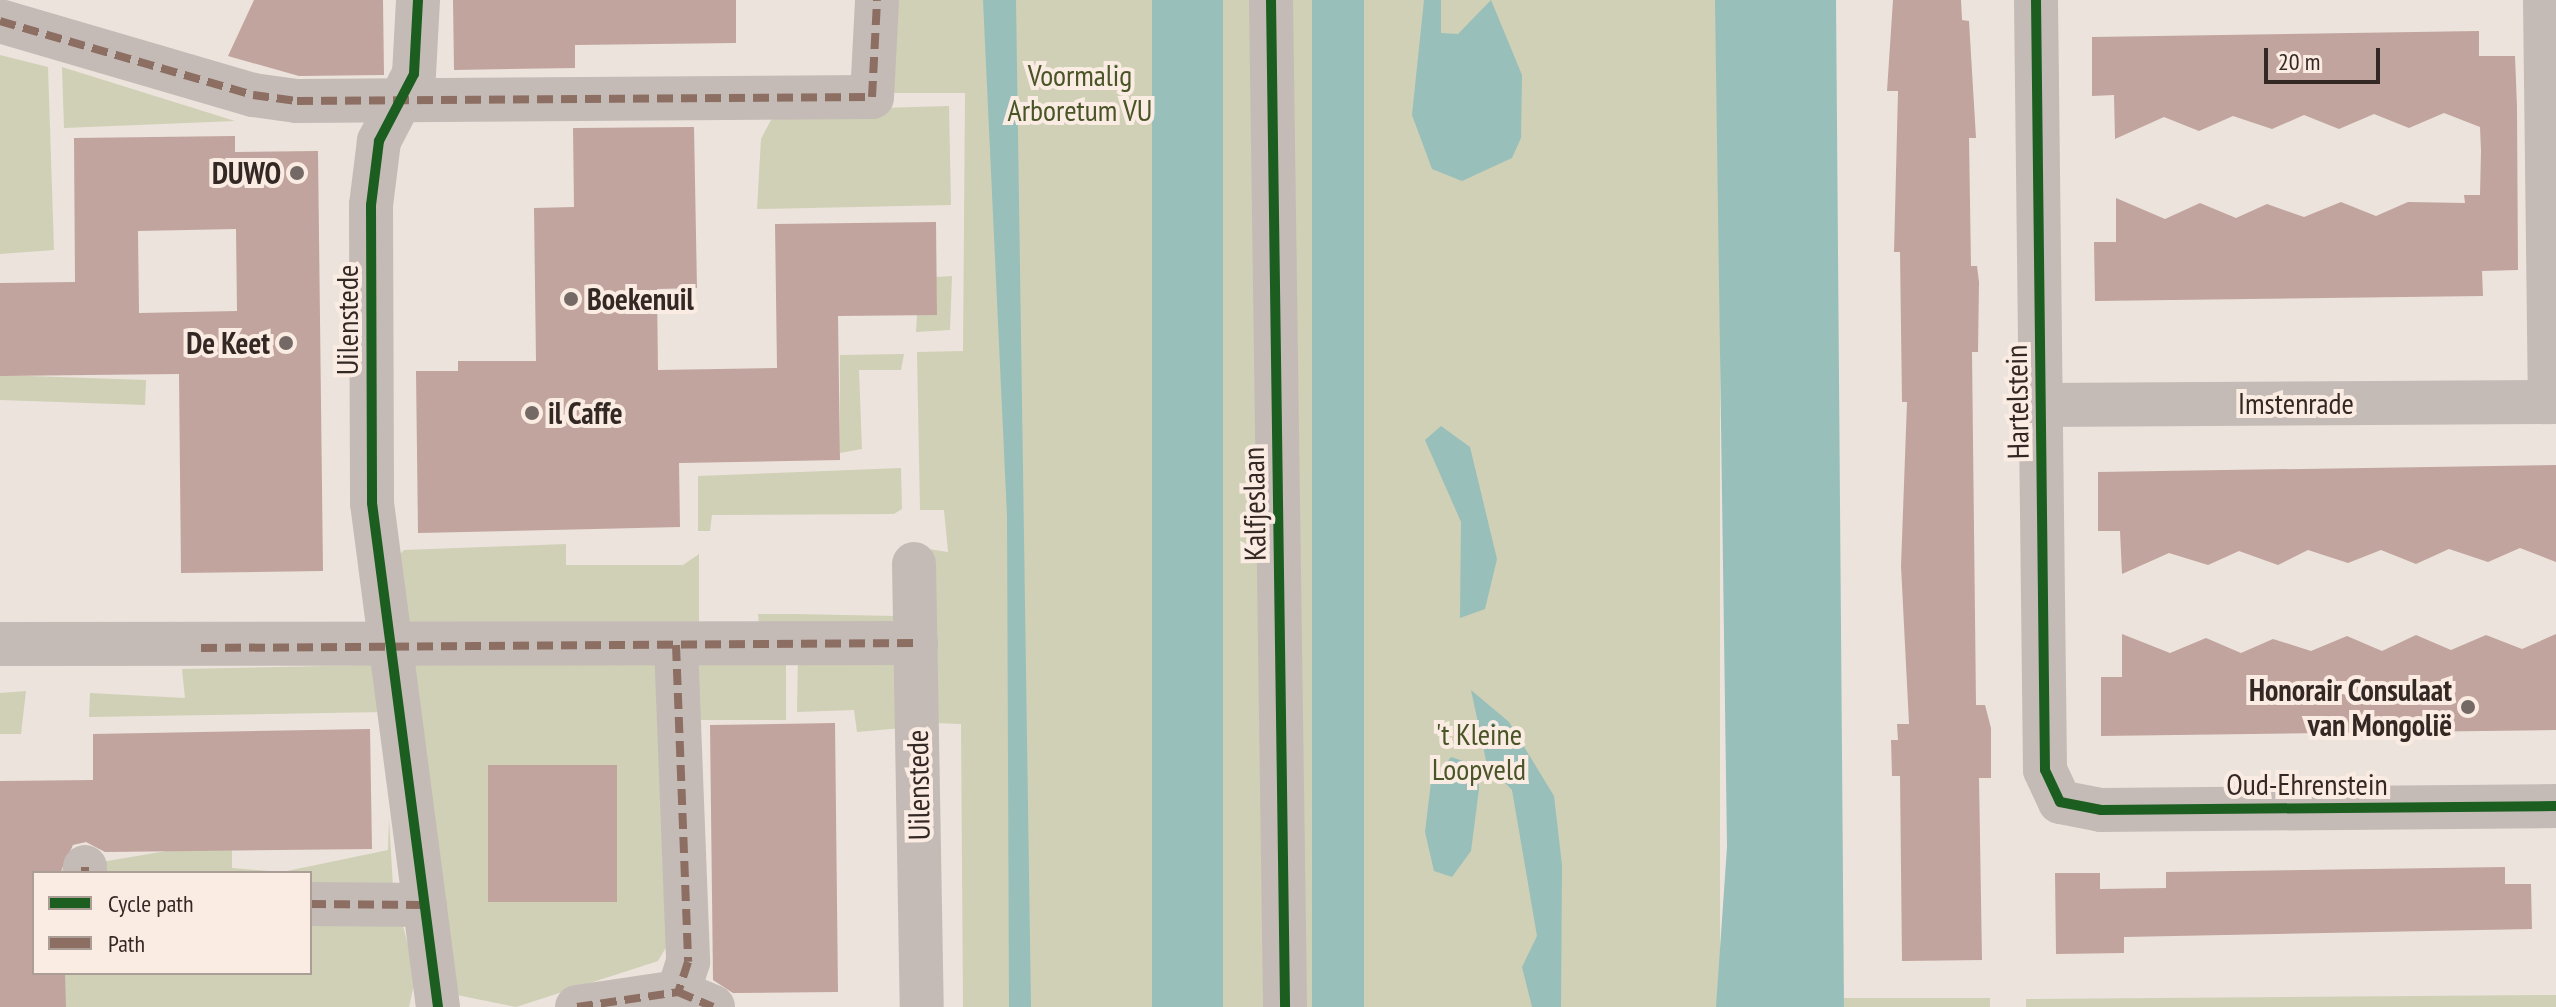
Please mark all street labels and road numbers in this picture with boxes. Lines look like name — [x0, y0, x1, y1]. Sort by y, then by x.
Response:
street label: Uilenstede — [329, 265, 365, 375]
street label: Hartelstein — [1998, 344, 2036, 460]
street label: Imstenrade — [2238, 385, 2354, 421]
street label: Kalfjeslaan — [1235, 447, 1273, 561]
street label: Uilenstede — [899, 729, 937, 841]
street label: Oud-Ehrenstein — [2226, 766, 2388, 802]

